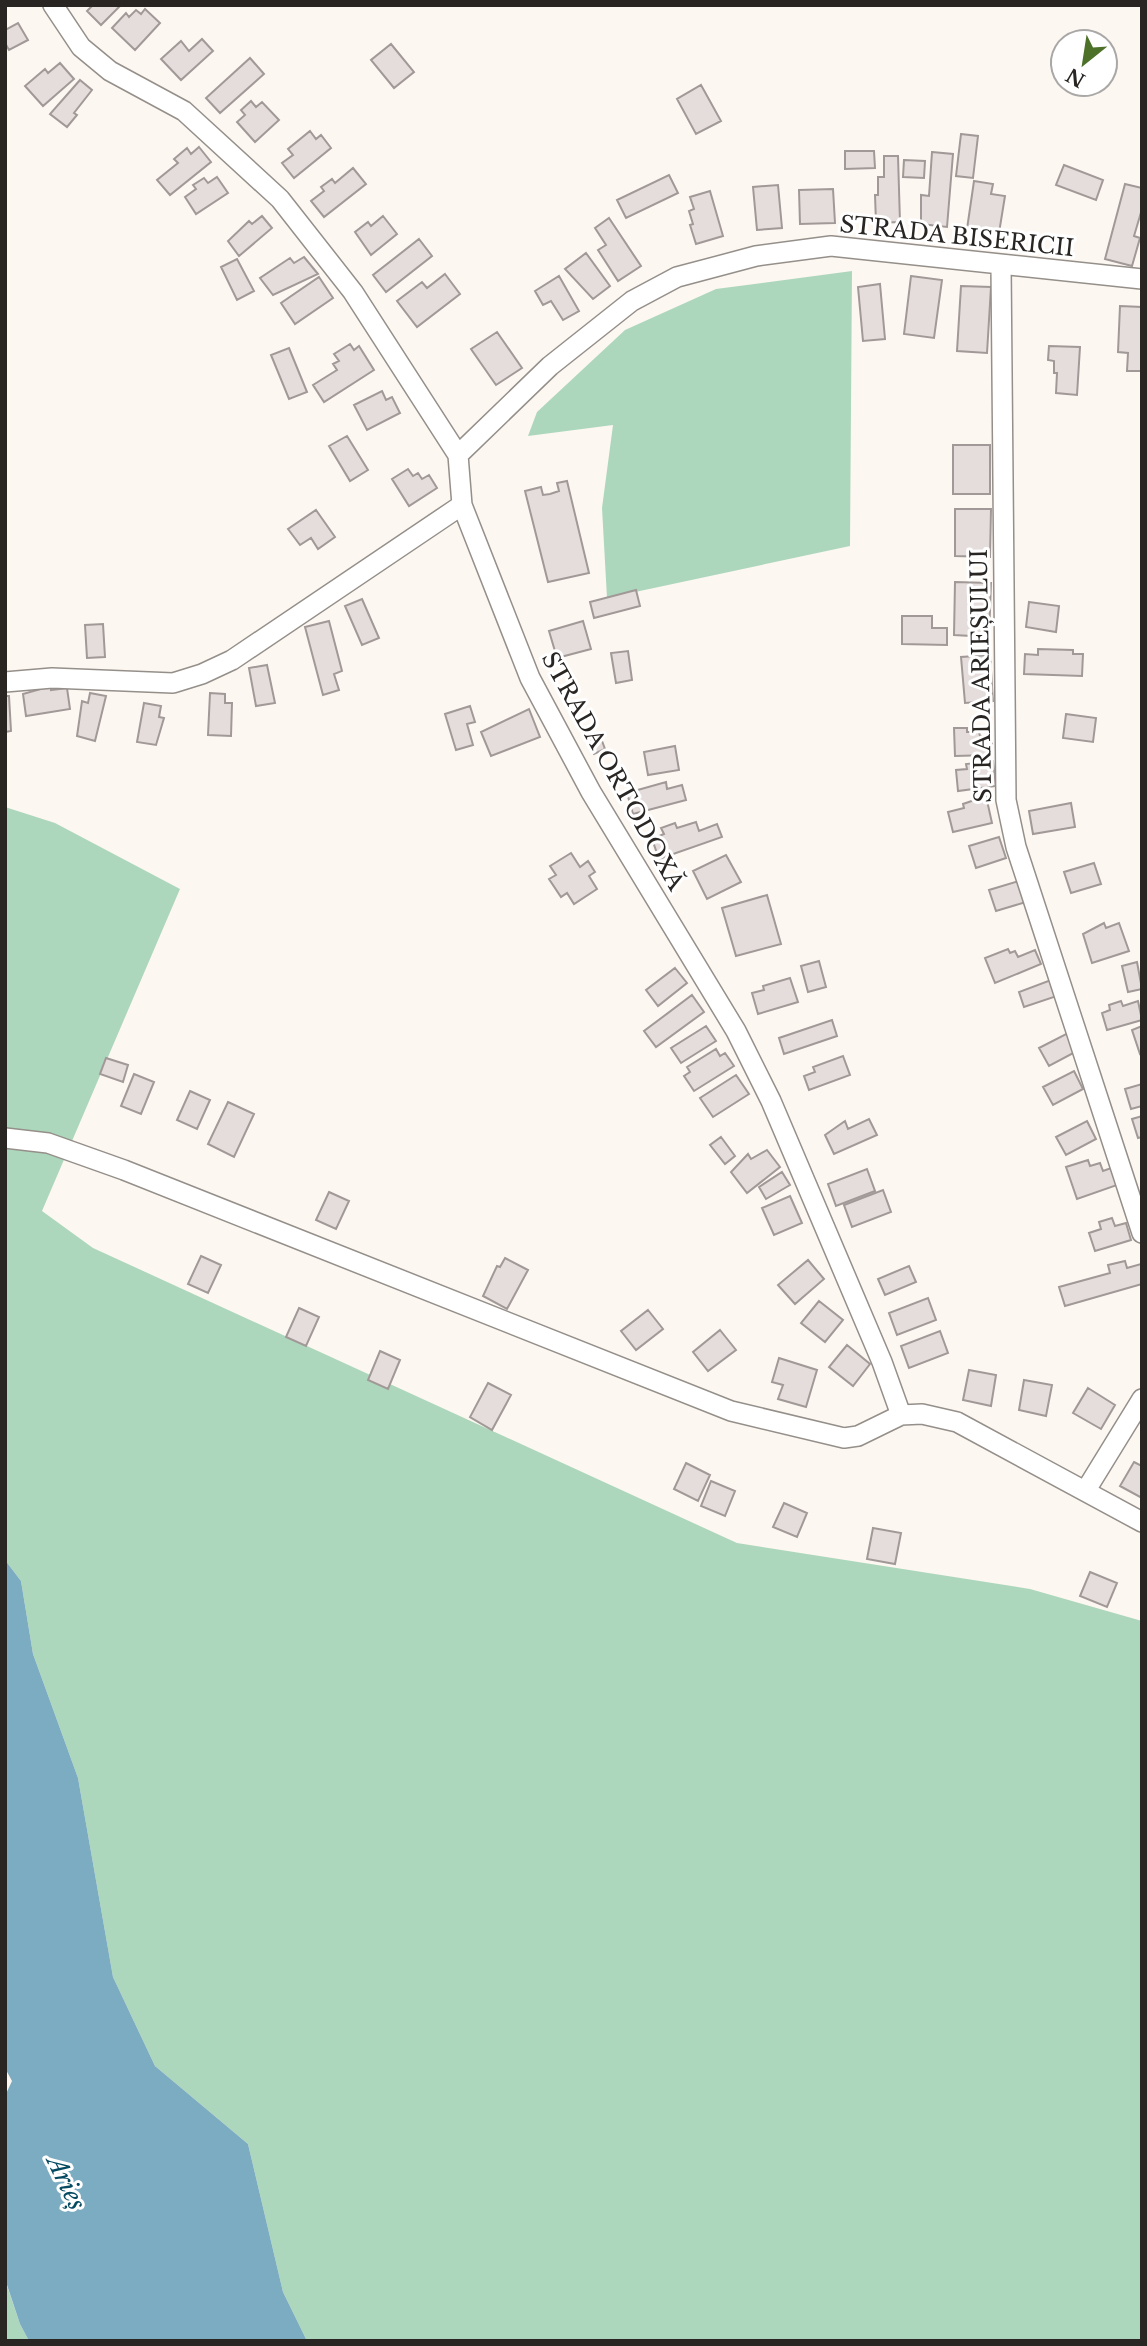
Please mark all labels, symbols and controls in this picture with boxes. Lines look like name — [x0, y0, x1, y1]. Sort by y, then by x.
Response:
north arrow — [1049, 28, 1119, 98]
text: N — [1062, 63, 1089, 92]
street label: STRADA BISERICII — [838, 210, 1076, 262]
street label: STRADA ARIEȘULUI — [965, 549, 997, 803]
street label: STRADA ORTODOXĂ — [536, 646, 692, 896]
water label: Arieș — [40, 2148, 92, 2215]

